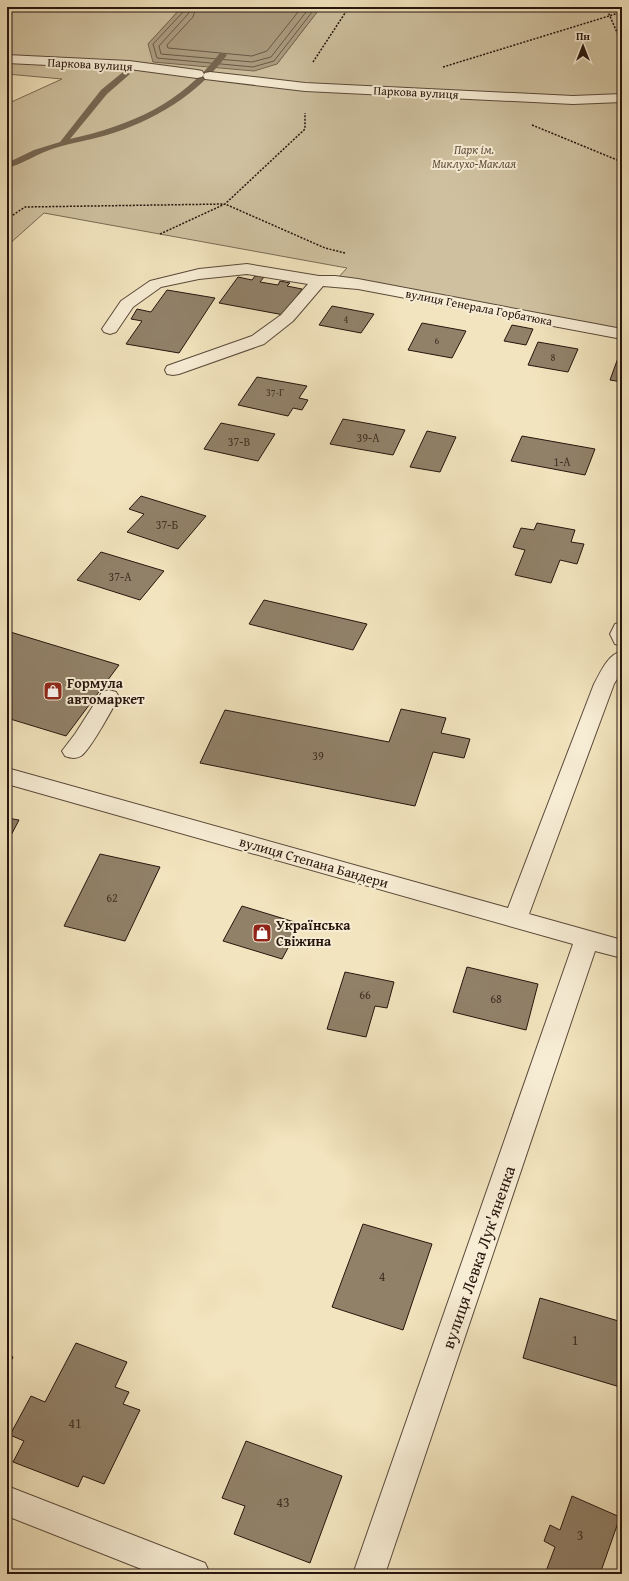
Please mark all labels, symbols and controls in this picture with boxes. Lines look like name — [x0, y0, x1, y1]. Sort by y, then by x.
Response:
north arrow — [563, 26, 603, 66]
text: Пн — [576, 28, 590, 44]
street label: Паркова вулиця — [47, 53, 133, 75]
street label: Паркова вулиця — [373, 81, 459, 103]
park label: Парк ім. Миклухо-Маклая — [432, 141, 516, 172]
street label: вулиця Генерала Горбатюка — [404, 284, 554, 330]
house number: 4 — [344, 312, 349, 327]
house number: 6 — [435, 333, 440, 348]
house number: 8 — [551, 350, 556, 365]
house number: 37-Г — [266, 385, 284, 400]
house number: 39-А — [357, 429, 380, 446]
house number: 37-В — [228, 433, 250, 450]
house number: 1-А — [553, 453, 571, 470]
house number: 37-Б — [156, 516, 178, 533]
house number: 37-А — [109, 568, 132, 585]
place label: Fормула автомаркет — [67, 673, 145, 709]
shop icon: Fормула автомаркет — [42, 680, 64, 702]
house number: 39 — [312, 747, 324, 764]
street label: вулиця Степана Бандери — [237, 831, 391, 893]
house number: 62 — [106, 889, 118, 906]
place label: Українська Свіжина — [276, 915, 351, 951]
shop icon: Українська Свіжина — [251, 922, 273, 944]
house number: 66 — [359, 986, 371, 1003]
house number: 68 — [490, 990, 502, 1007]
street label: вулиця Левка Лук'яненка — [435, 1162, 521, 1352]
house number: 4 — [379, 1266, 386, 1286]
house number: 1 — [572, 1330, 578, 1350]
house number: 41 — [68, 1413, 82, 1433]
house number: 43 — [276, 1492, 290, 1512]
house number: 3 — [577, 1525, 583, 1545]

